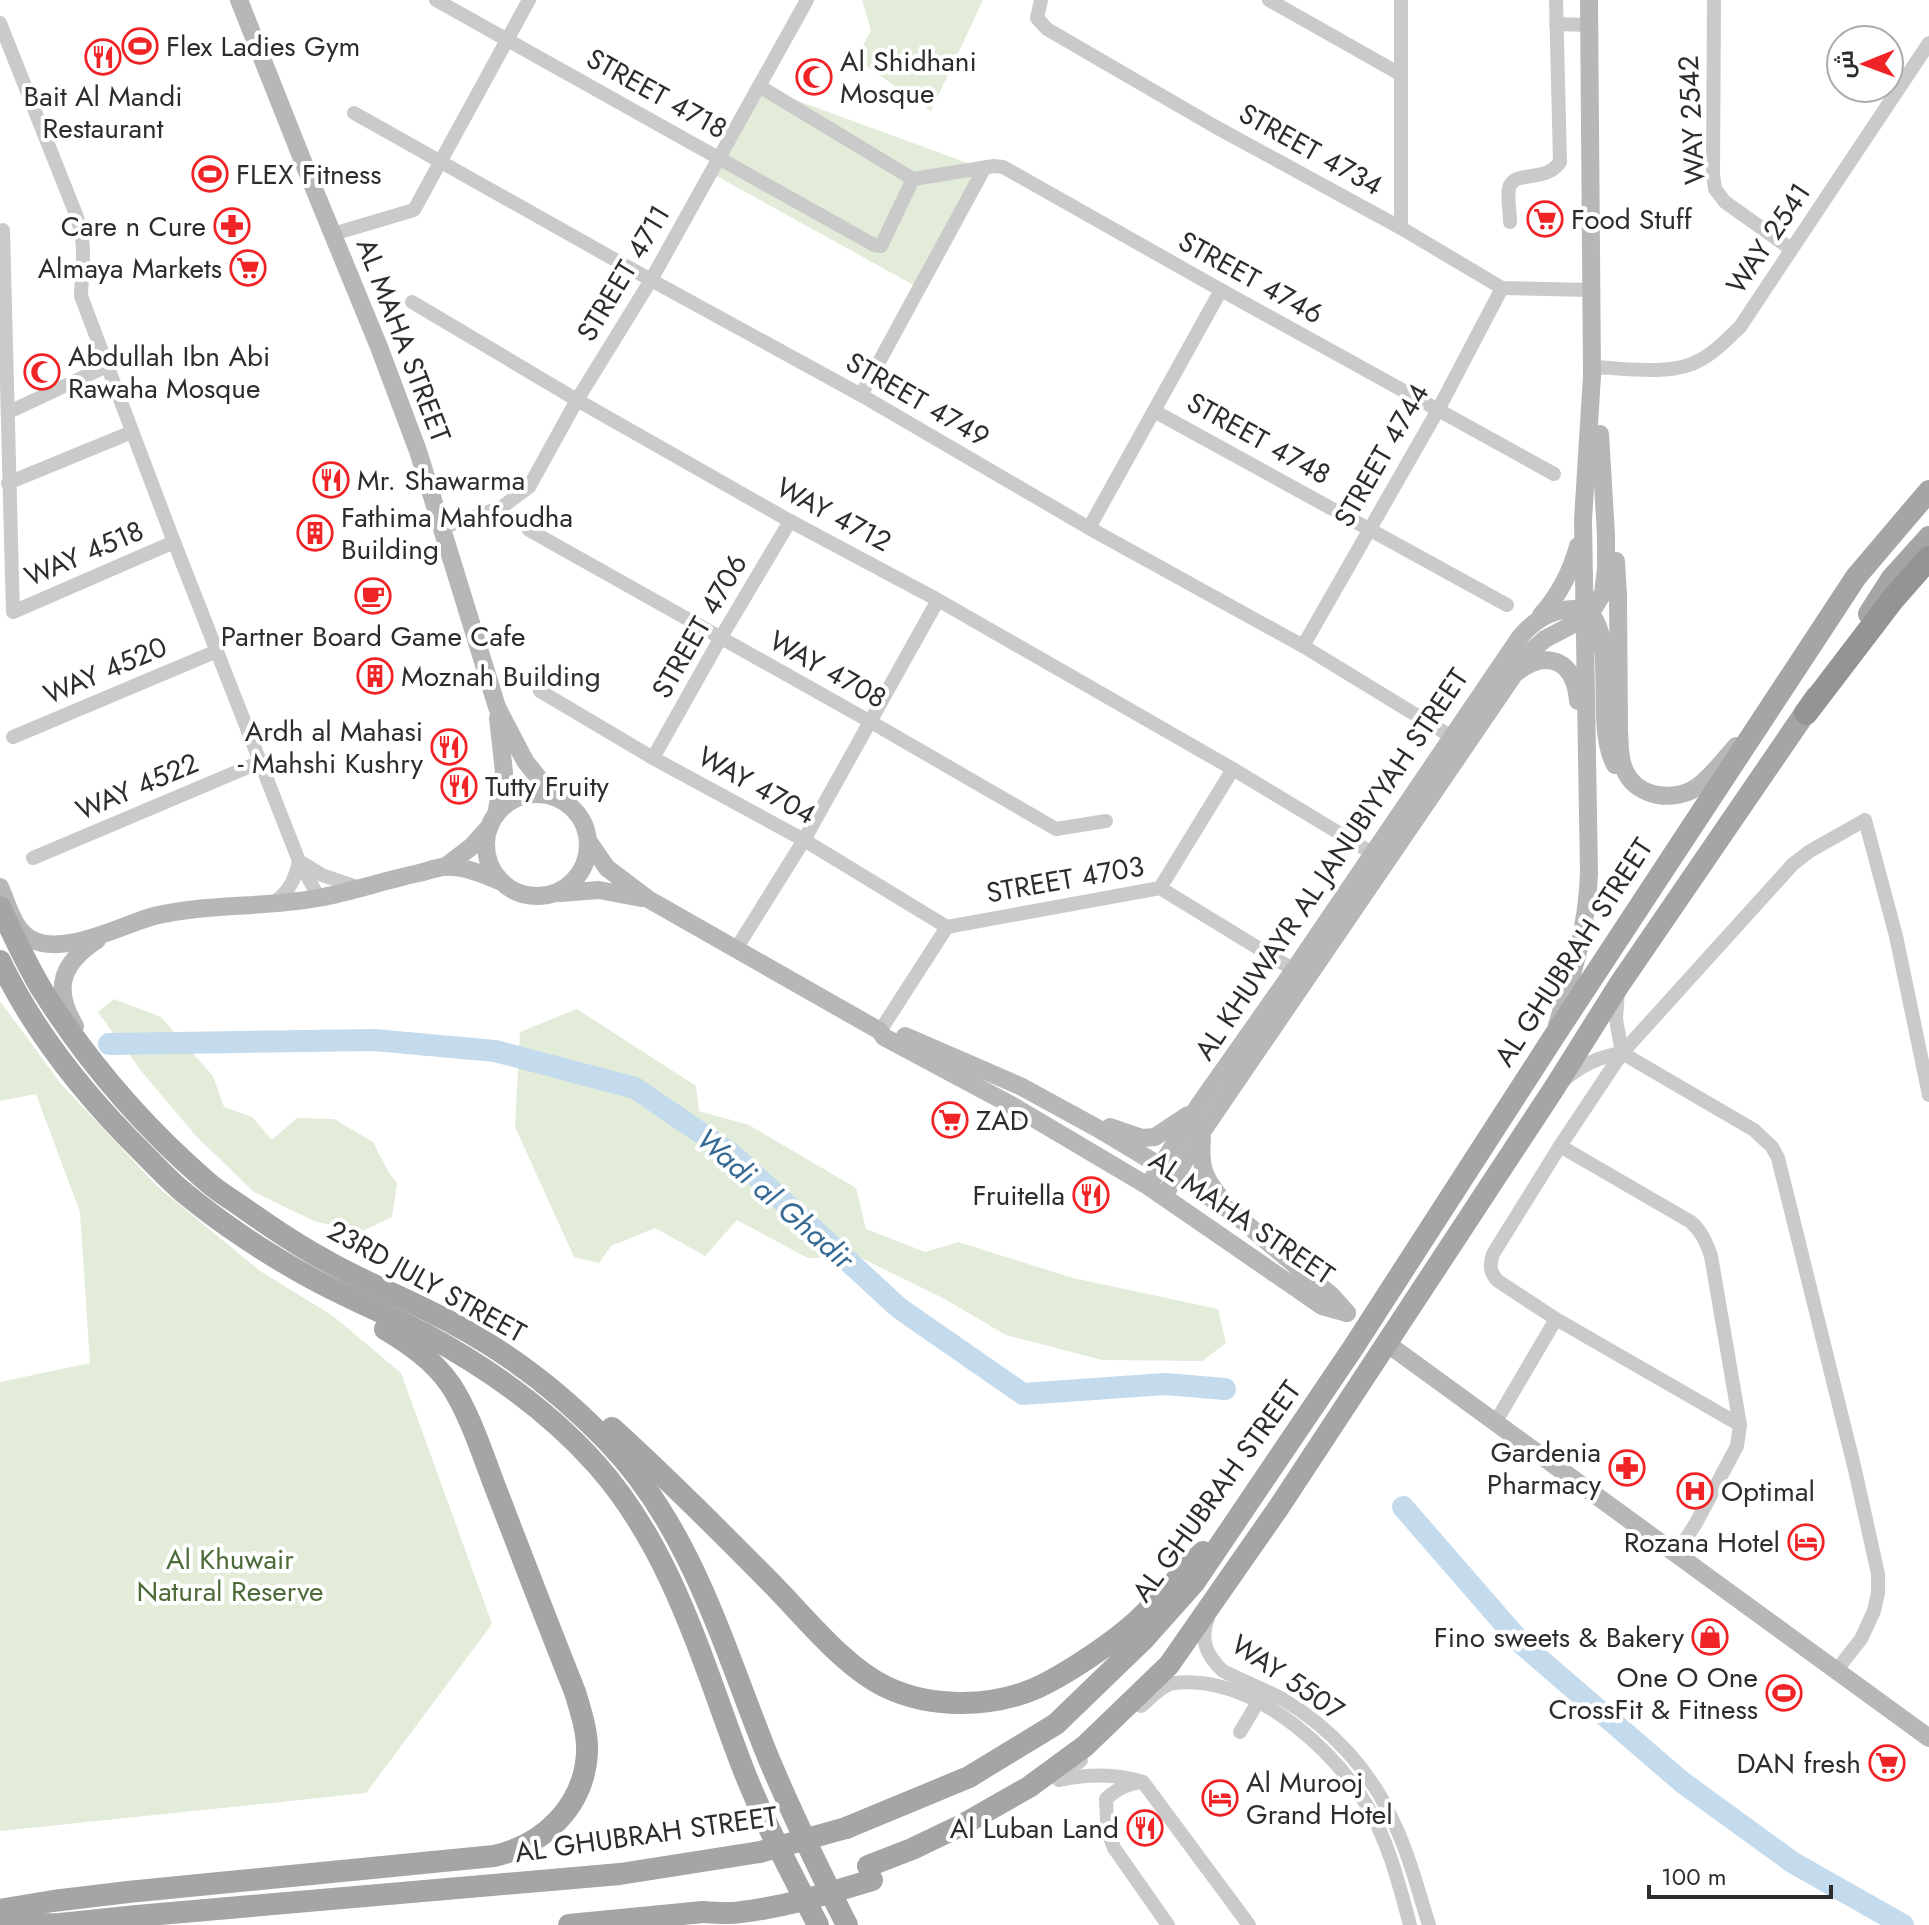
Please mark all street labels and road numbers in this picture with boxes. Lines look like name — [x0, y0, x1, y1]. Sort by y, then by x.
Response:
street label: STREET 4718 — [579, 38, 735, 149]
street label: WAY 2542 — [1668, 54, 1715, 186]
street label: STREET 4734 — [1231, 93, 1390, 206]
street label: WAY 2541 — [1716, 175, 1821, 302]
street label: STREET 4711 — [567, 197, 680, 349]
street label: STREET 4746 — [1171, 221, 1331, 334]
street label: AL MAHA STREET — [346, 232, 461, 448]
street label: STREET 4749 — [838, 342, 997, 457]
street label: STREET 4744 — [1324, 376, 1439, 535]
street label: STREET 4748 — [1179, 382, 1338, 495]
street label: WAY 4712 — [769, 467, 899, 562]
street label: WAY 4518 — [18, 510, 150, 597]
street label: STREET 4706 — [642, 547, 757, 706]
street label: WAY 4708 — [762, 620, 894, 719]
street label: WAY 4520 — [37, 626, 173, 715]
street label: AL KHUWAYR AL JANUBIYYAH STREET — [1184, 660, 1478, 1068]
street label: WAY 4704 — [690, 736, 823, 835]
street label: WAY 4522 — [70, 742, 205, 831]
street label: AL GHUBRAH STREET — [1484, 830, 1663, 1074]
street label: STREET 4703 — [983, 845, 1147, 914]
street label: AL MAHA STREET — [1141, 1140, 1342, 1295]
street label: 23RD JULY STREET — [320, 1210, 533, 1353]
street label: AL GHUBRAH STREET — [1122, 1372, 1311, 1610]
street label: WAY 5507 — [1223, 1624, 1353, 1731]
street label: AL GHUBRAH STREET — [512, 1796, 780, 1873]

